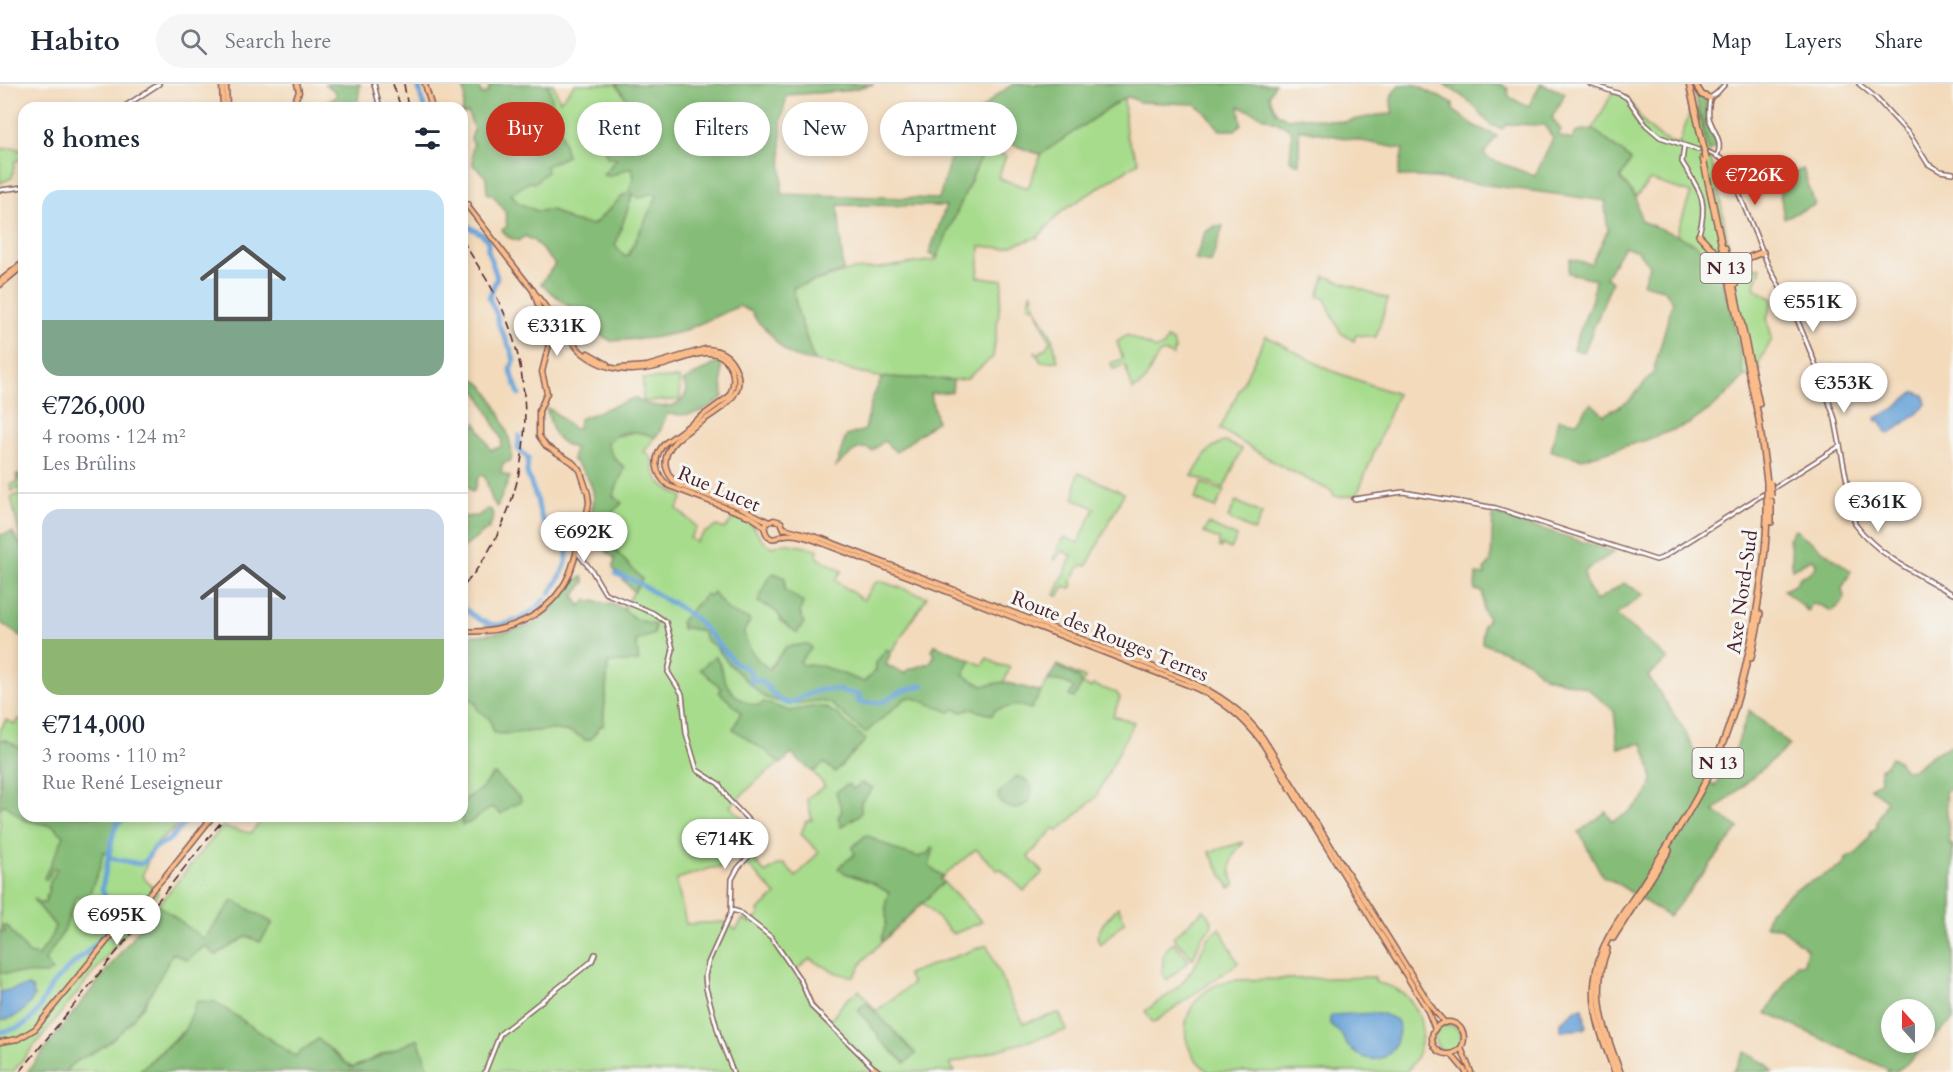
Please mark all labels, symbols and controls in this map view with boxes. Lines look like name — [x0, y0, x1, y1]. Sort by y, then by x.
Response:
search box — [156, 14, 576, 68]
text: Habito — [30, 22, 120, 60]
icon: search — [177, 25, 210, 58]
text: Search here — [225, 26, 331, 56]
text: Map — [1712, 27, 1752, 56]
text: Layers — [1785, 27, 1842, 56]
text: Share — [1875, 27, 1923, 56]
chip: Buy — [486, 102, 565, 156]
chip: Rent — [577, 102, 662, 156]
chip: Filters — [674, 102, 770, 156]
chip: New — [782, 102, 868, 156]
chip: Apartment — [880, 102, 1017, 156]
text: 8 homes — [42, 121, 140, 156]
icon: filters — [411, 122, 444, 155]
pin: €726K — [1713, 155, 1797, 206]
text: €726K — [1726, 161, 1784, 188]
icon: home — [189, 229, 297, 337]
road number: N 13 — [1700, 253, 1752, 283]
pin: €551K — [1771, 282, 1855, 333]
text: €551K — [1784, 288, 1842, 315]
pin: €331K — [515, 306, 599, 357]
text: €331K — [528, 312, 586, 339]
pin: €353K — [1802, 363, 1886, 414]
text: €353K — [1815, 369, 1873, 396]
text: €726,000 — [42, 388, 145, 423]
text: 4 rooms · 124 m² — [42, 423, 186, 450]
text: Les Brûlins — [42, 450, 136, 477]
street label: Rue Lucet — [674, 460, 765, 519]
pin: €361K — [1836, 482, 1920, 533]
text: €361K — [1849, 488, 1907, 515]
pin: €692K — [542, 512, 626, 563]
text: €692K — [555, 518, 613, 545]
street label: Axe Nord-Sud — [1720, 528, 1764, 656]
icon: home — [189, 548, 297, 656]
street label: Route des Rouges Terres — [1007, 584, 1213, 688]
text: €714,000 — [42, 707, 145, 742]
text: 3 rooms · 110 m² — [42, 742, 186, 769]
road number: N 13 — [1692, 748, 1744, 778]
text: Rue René Leseigneur — [42, 769, 223, 796]
pin: €714K — [683, 819, 767, 870]
text: €714K — [696, 825, 754, 852]
pin: €695K — [75, 895, 159, 946]
text: €695K — [88, 901, 146, 928]
north arrow — [1881, 999, 1935, 1053]
map controls — [1881, 999, 1935, 1053]

